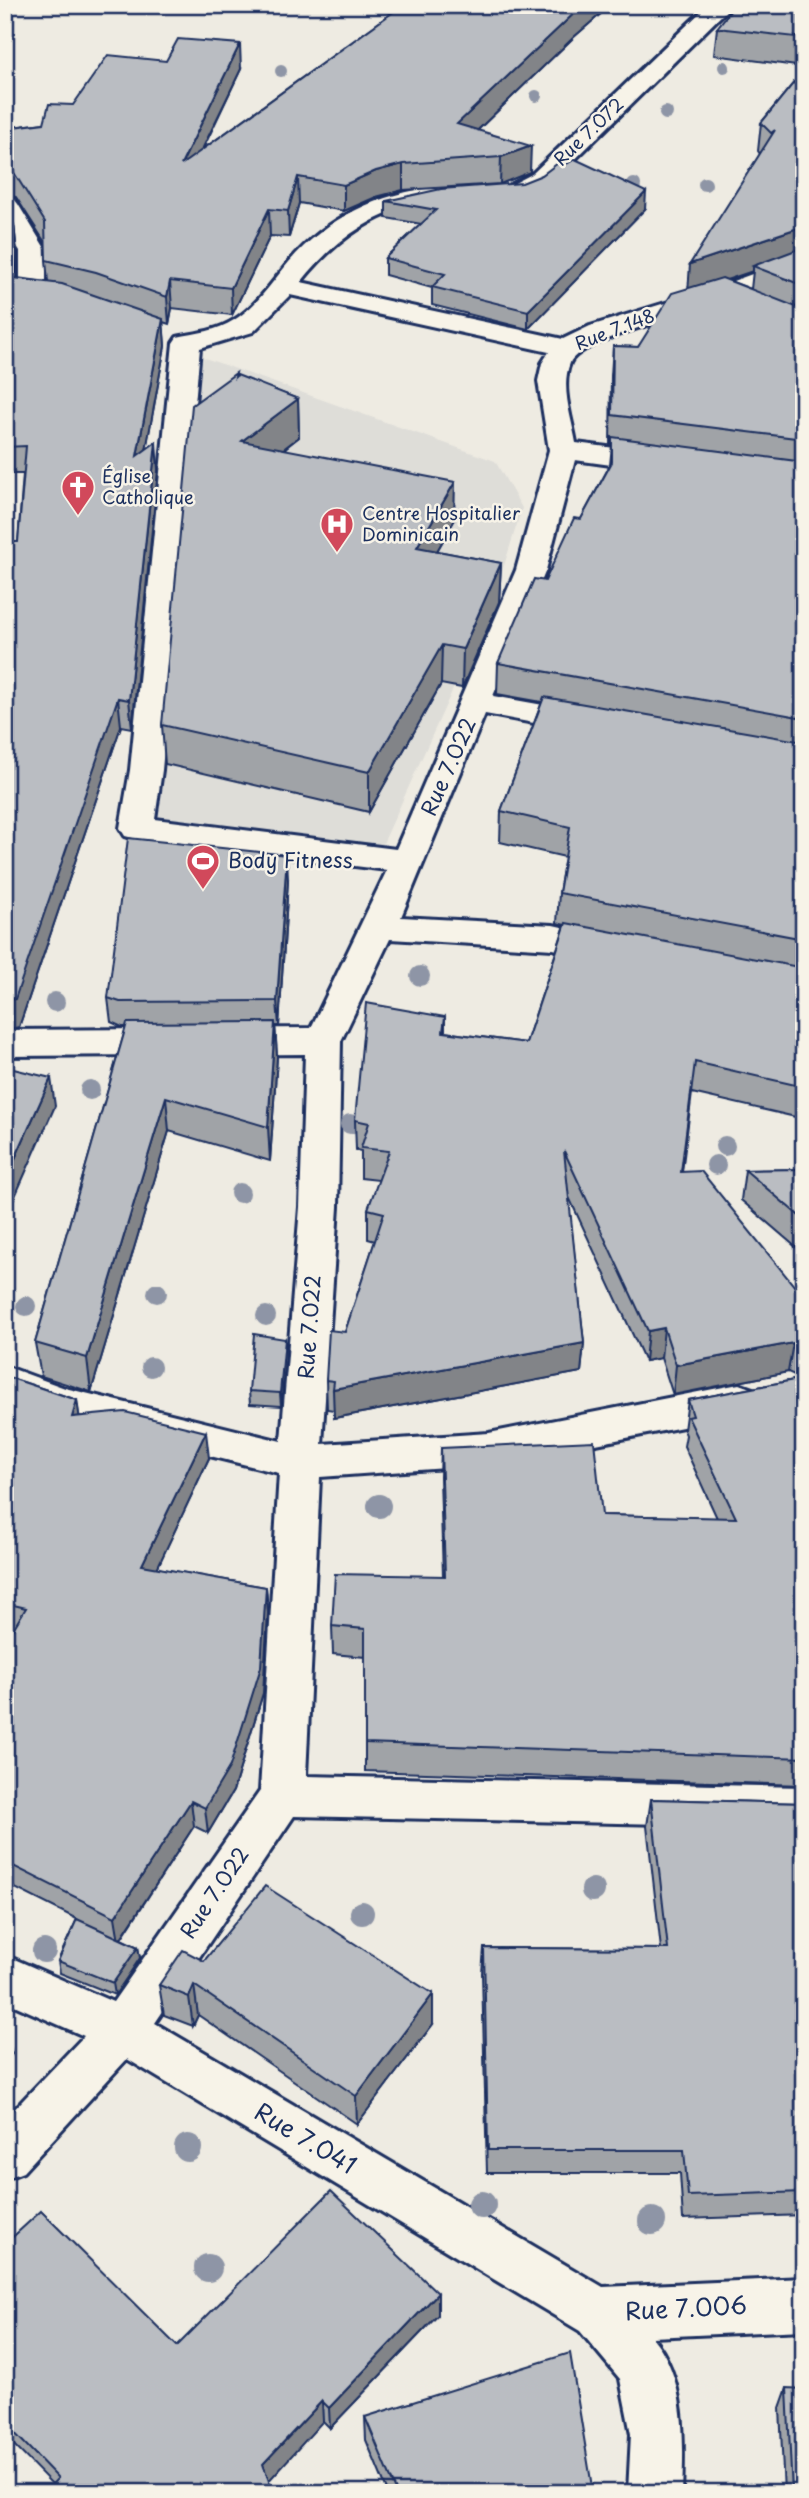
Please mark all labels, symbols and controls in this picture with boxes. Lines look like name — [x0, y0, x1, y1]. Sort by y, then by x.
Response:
street label: Rue 7.072 — [547, 91, 629, 171]
street label: Rue 7.148 — [571, 301, 658, 356]
place label: Église Catholique — [102, 462, 194, 510]
church icon: Église Catholique — [59, 468, 97, 517]
place label: Centre Hospitalier Dominicain — [362, 499, 521, 547]
hospital icon: Centre Hospitalier Dominicain — [318, 505, 356, 554]
street label: Rue 7.022 — [411, 712, 483, 820]
sports icon: Body Fitness — [184, 842, 222, 891]
place label: Body Fitness — [228, 843, 353, 875]
street label: Rue 7.022 — [288, 1274, 328, 1380]
street label: Rue 7.022 — [171, 1840, 256, 1944]
street label: Rue 7.041 — [248, 2093, 364, 2182]
street label: Rue 7.006 — [624, 2286, 748, 2328]

